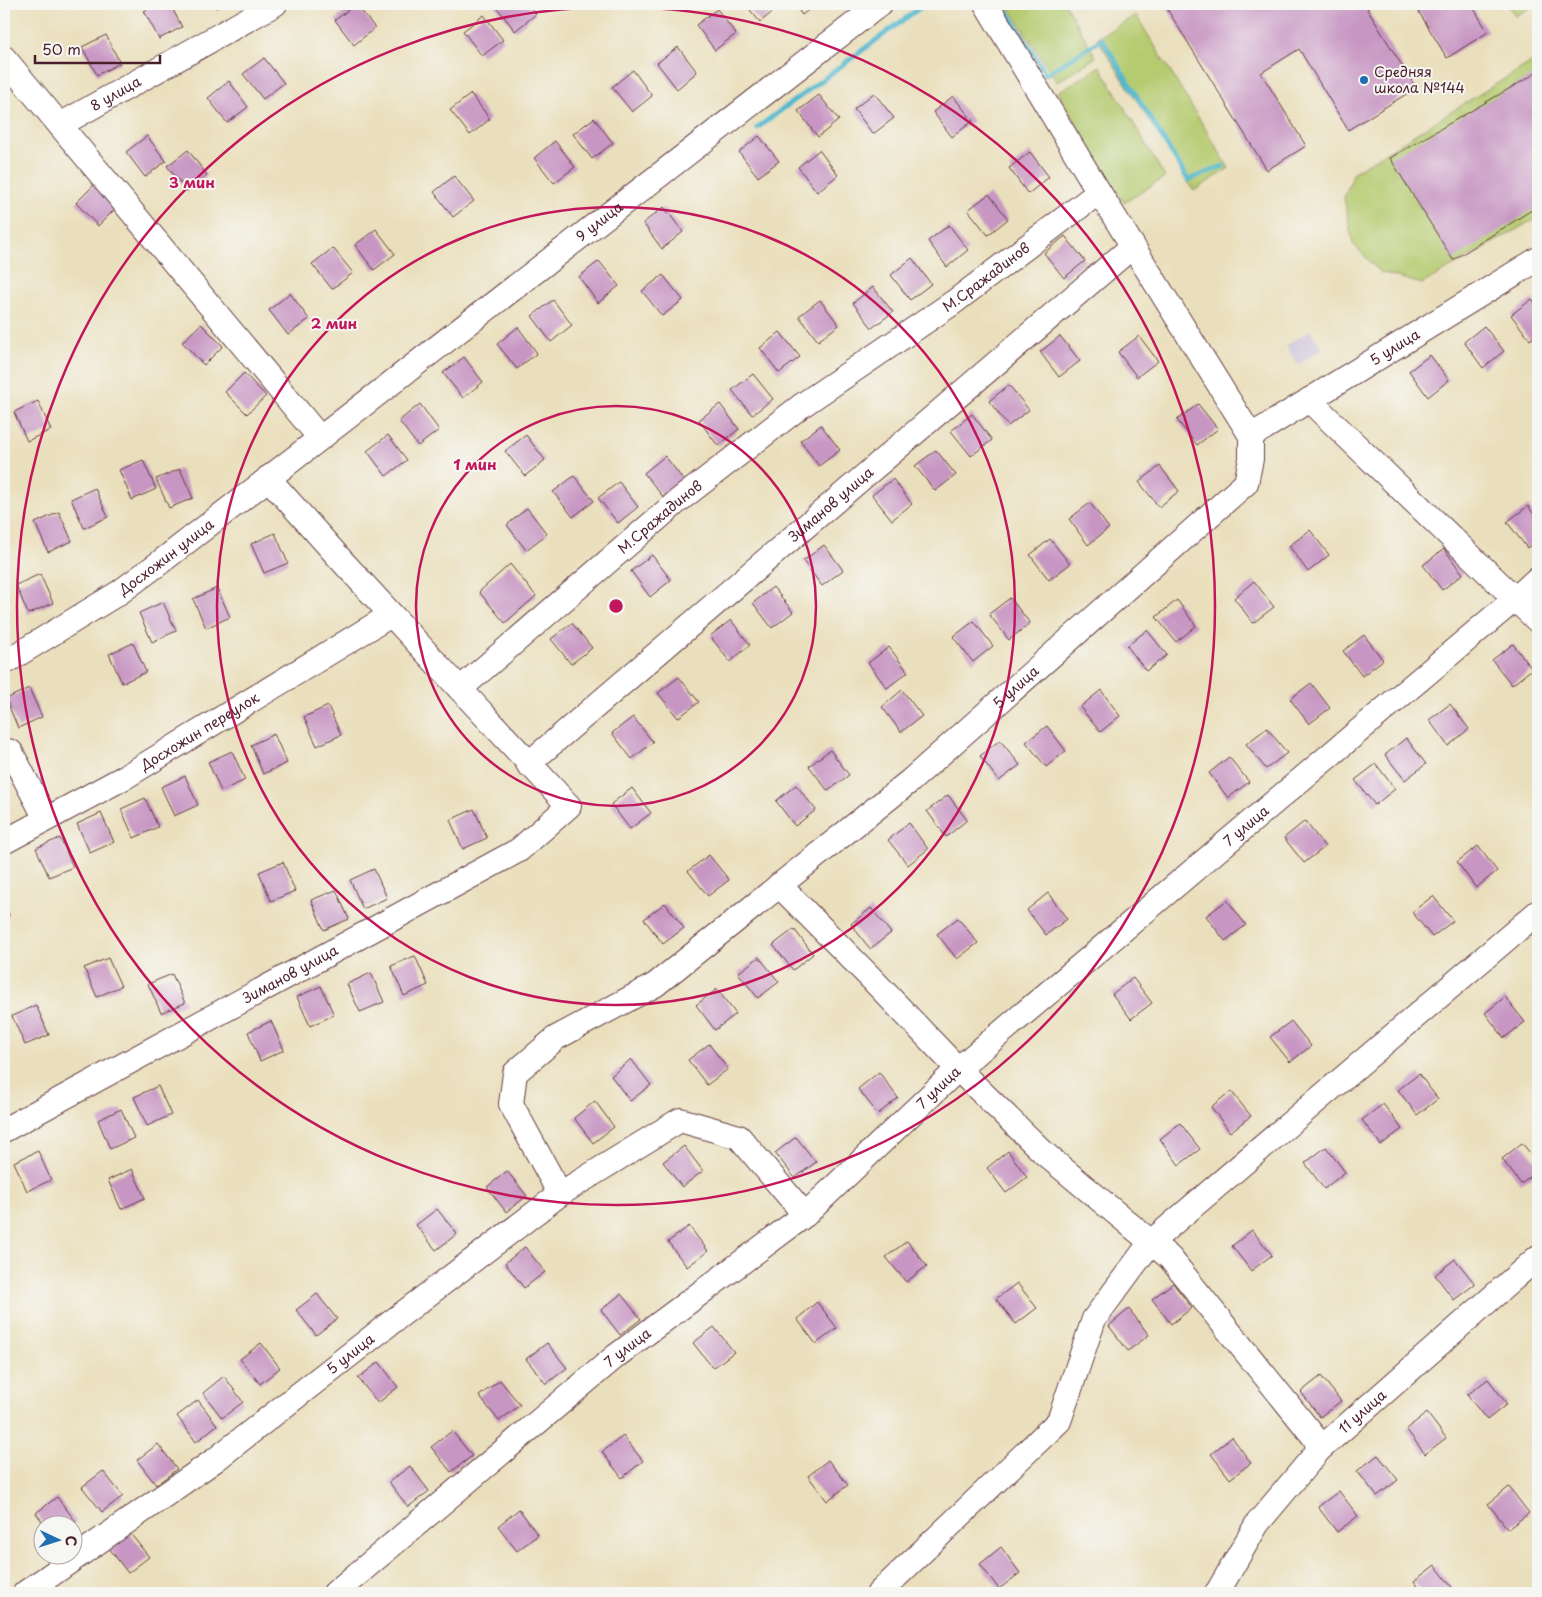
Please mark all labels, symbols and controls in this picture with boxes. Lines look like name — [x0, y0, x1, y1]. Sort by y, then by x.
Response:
scale bar — [35, 32, 160, 64]
text: 50 m — [42, 37, 81, 60]
place label: Средняя школа №144 — [1374, 61, 1465, 98]
street label: 8 улица — [87, 71, 145, 116]
marker: Средняя школа №144 — [1358, 74, 1370, 86]
text: 3 мин — [169, 170, 215, 193]
street label: 9 улица — [571, 196, 627, 246]
street label: М.Сражадинов — [938, 237, 1034, 317]
text: 2 мин — [311, 311, 358, 334]
street label: 5 улица — [1366, 323, 1424, 370]
text: 1 мин — [453, 452, 497, 475]
street label: Зиманов улица — [784, 462, 878, 547]
street label: М.Сражадинов — [613, 475, 706, 559]
street label: Досхожин улица — [113, 513, 218, 600]
centre of rings — [607, 597, 625, 615]
street label: 5 улица — [988, 660, 1043, 713]
street label: Досхожин переулок — [135, 686, 264, 776]
street label: 7 улица — [1218, 800, 1273, 851]
street label: Зиманов улица — [239, 939, 342, 1008]
street label: 7 улица — [911, 1061, 965, 1113]
street label: 7 улица — [599, 1322, 655, 1372]
street label: 5 улица — [322, 1328, 379, 1379]
street label: 11 улица — [1333, 1384, 1391, 1438]
north arrow — [32, 1514, 82, 1564]
text: С — [61, 1535, 82, 1547]

